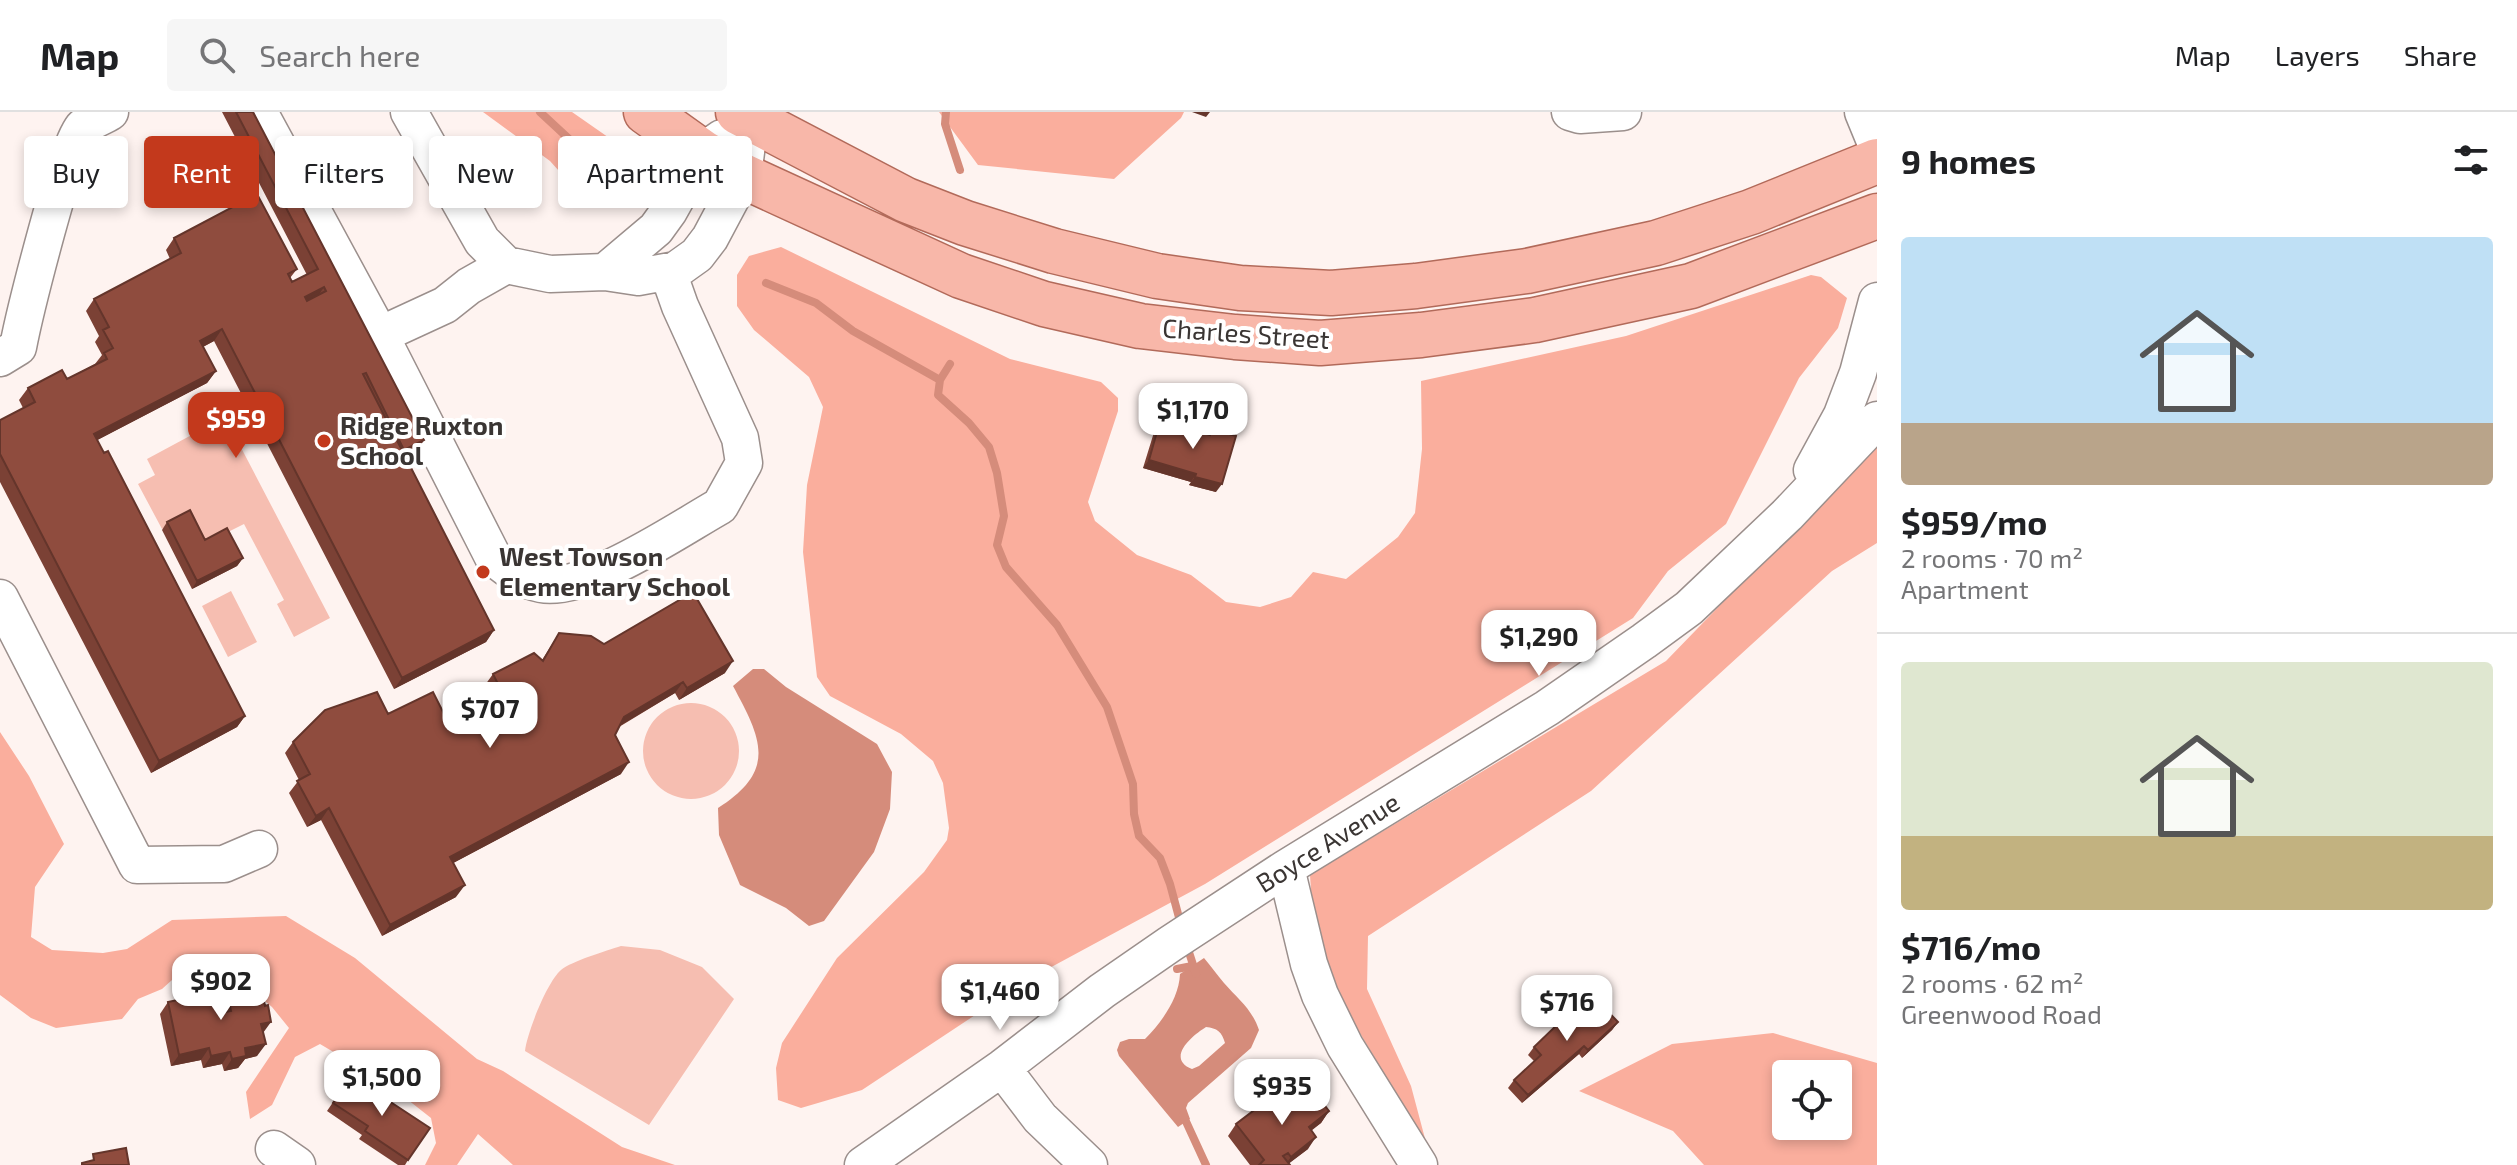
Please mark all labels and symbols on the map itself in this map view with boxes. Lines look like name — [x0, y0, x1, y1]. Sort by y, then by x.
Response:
street label: Charles Street — [1161, 311, 1331, 354]
pin: $1,170 — [1128, 383, 1258, 451]
pin: $959 — [189, 392, 283, 460]
place label: Ridge Ruxton School — [340, 409, 503, 470]
marker: Ridge Ruxton School — [315, 432, 333, 450]
place label: West Towson Elementary School — [499, 540, 731, 602]
marker: West Towson Elementary School — [474, 563, 492, 581]
pin: $1,290 — [1474, 610, 1604, 678]
pin: $707 — [443, 682, 537, 750]
street label: Boyce Avenue — [1250, 785, 1405, 898]
pin: $902 — [174, 954, 268, 1022]
pin: $1,460 — [935, 964, 1065, 1032]
pin: $716 — [1520, 975, 1614, 1043]
pin: $1,500 — [317, 1050, 447, 1118]
pin: $935 — [1235, 1059, 1329, 1127]

